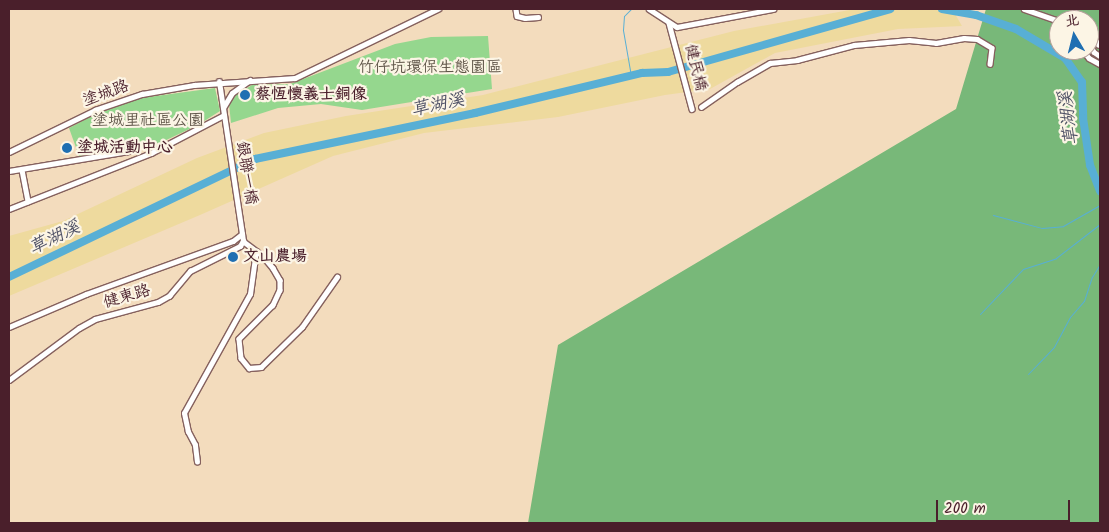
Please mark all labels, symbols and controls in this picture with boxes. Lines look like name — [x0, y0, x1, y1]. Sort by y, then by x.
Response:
text: 北 — [1064, 9, 1081, 33]
north arrow — [1049, 10, 1099, 60]
street label: 健民橋 — [680, 42, 710, 94]
park label: 竹仔坑環保生態園區 — [358, 58, 502, 78]
street label: 塗城路 — [80, 77, 132, 111]
place label: 蔡恆懷義士銅像 — [255, 85, 367, 105]
marker: 蔡恆懷義士銅像 — [239, 89, 251, 101]
water label: 草湖溪 — [409, 90, 467, 122]
water label: 草湖溪 — [1056, 90, 1084, 146]
park label: 塗城里社區公園 — [92, 111, 204, 131]
place label: 塗城活動中心 — [77, 138, 173, 158]
street label: 銀聯一橋 — [232, 140, 260, 206]
marker: 塗城活動中心 — [61, 142, 73, 154]
water label: 草湖溪 — [26, 217, 84, 261]
place label: 文山農場 — [243, 247, 307, 267]
marker: 文山農場 — [227, 251, 239, 263]
street label: 健東路 — [101, 281, 153, 313]
scale bar — [939, 490, 1073, 522]
text: 200 m — [944, 497, 986, 521]

